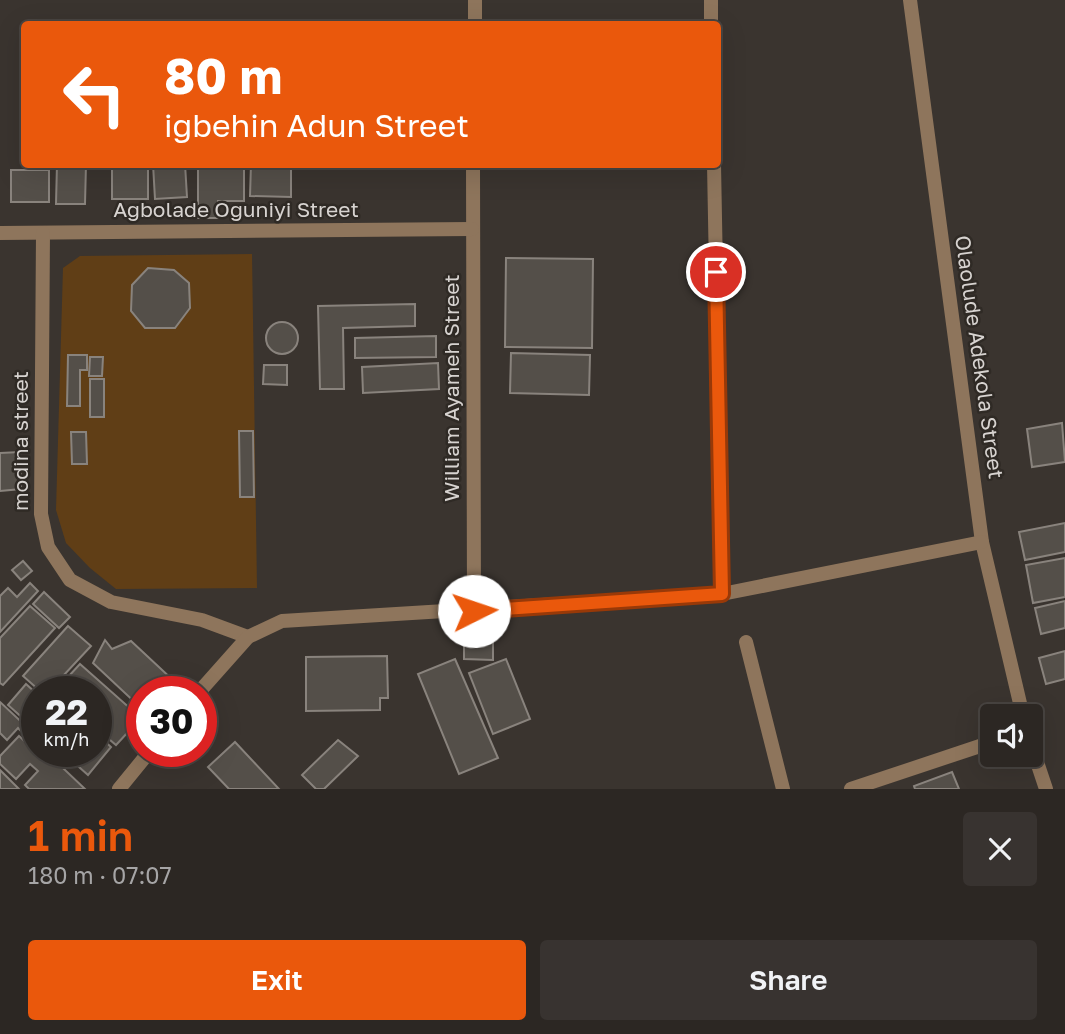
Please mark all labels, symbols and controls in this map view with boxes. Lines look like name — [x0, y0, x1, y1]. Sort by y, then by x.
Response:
text: 80 m — [164, 46, 282, 105]
icon: left — [49, 49, 140, 140]
text: igbehin Adun Street — [164, 106, 469, 144]
street label: Agbolade Oguniyi Street — [113, 196, 359, 222]
street label: Olaolude Adekola Street — [950, 233, 1010, 480]
pin — [686, 242, 746, 302]
icon: arrive — [697, 253, 735, 291]
street label: William Ayameh Street — [438, 274, 464, 502]
street label: modina street — [7, 371, 33, 511]
position arrow — [437, 574, 511, 648]
speed limit sign: 30 — [126, 676, 217, 767]
text: 22 — [45, 691, 88, 733]
map controls — [980, 704, 1043, 767]
button: sound — [980, 704, 1043, 767]
text: km/h — [44, 728, 89, 750]
text: 1 min — [28, 810, 133, 860]
button: close — [963, 812, 1037, 886]
text: 180 m · 07:07 — [28, 861, 172, 889]
button: Exit — [28, 940, 526, 1020]
button: Share — [540, 940, 1037, 1020]

